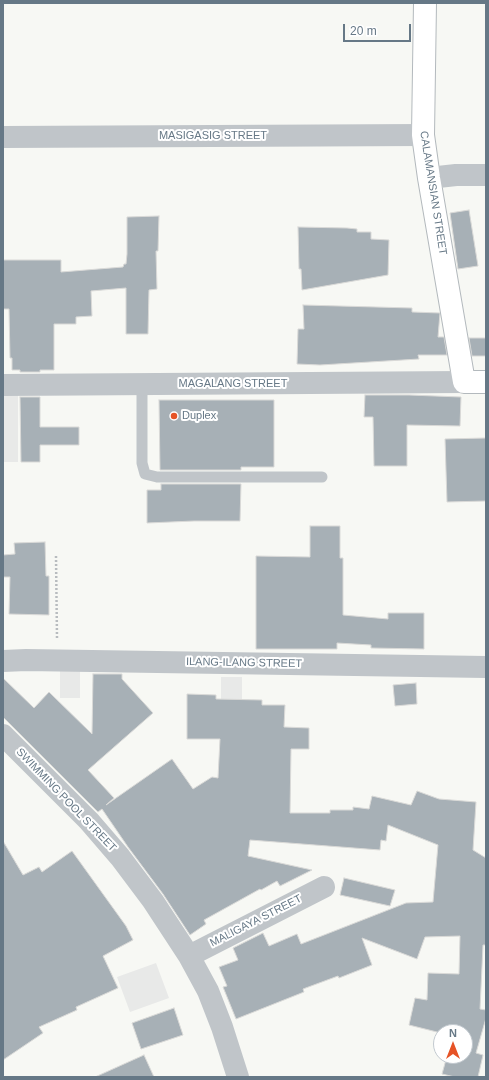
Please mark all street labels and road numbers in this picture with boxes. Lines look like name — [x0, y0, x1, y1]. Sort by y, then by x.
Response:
street label: MASIGASIG STREET — [159, 129, 267, 143]
street label: CALAMANSIAN STREET — [417, 130, 449, 256]
street label: MAGALANG STREET — [179, 377, 287, 391]
street label: ILANG-ILANG STREET — [186, 655, 302, 671]
street label: SWIMMING POOL STREET — [13, 746, 119, 854]
street label: MALIGAYA STREET — [208, 892, 304, 950]

